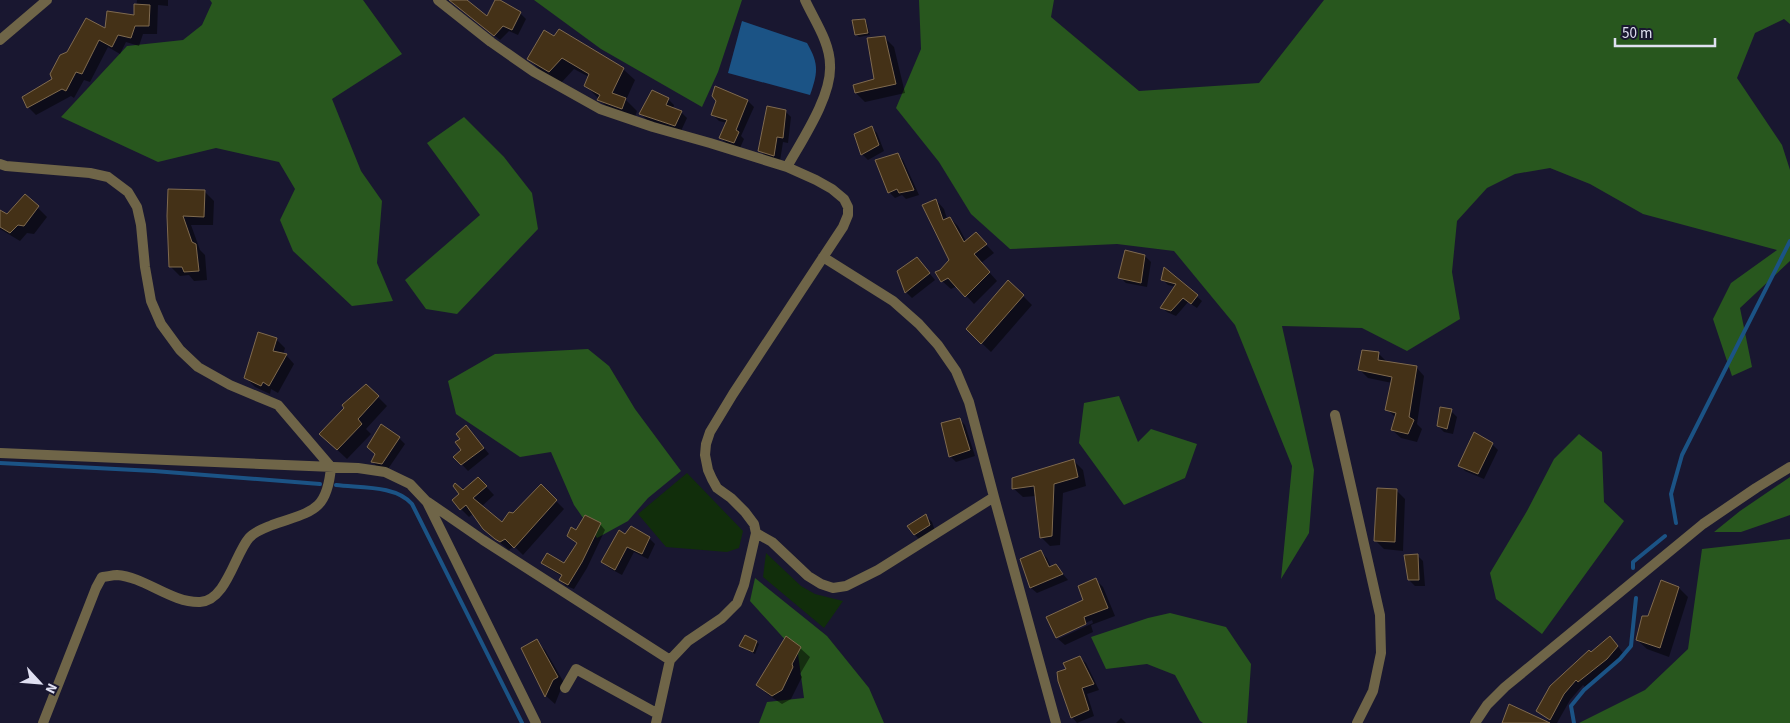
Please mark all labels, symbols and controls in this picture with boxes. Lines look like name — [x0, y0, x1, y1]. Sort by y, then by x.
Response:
scale bar — [1615, 15, 1715, 47]
text: 50 m — [1622, 23, 1652, 44]
north arrow — [15, 658, 65, 708]
text: N — [40, 680, 62, 697]

